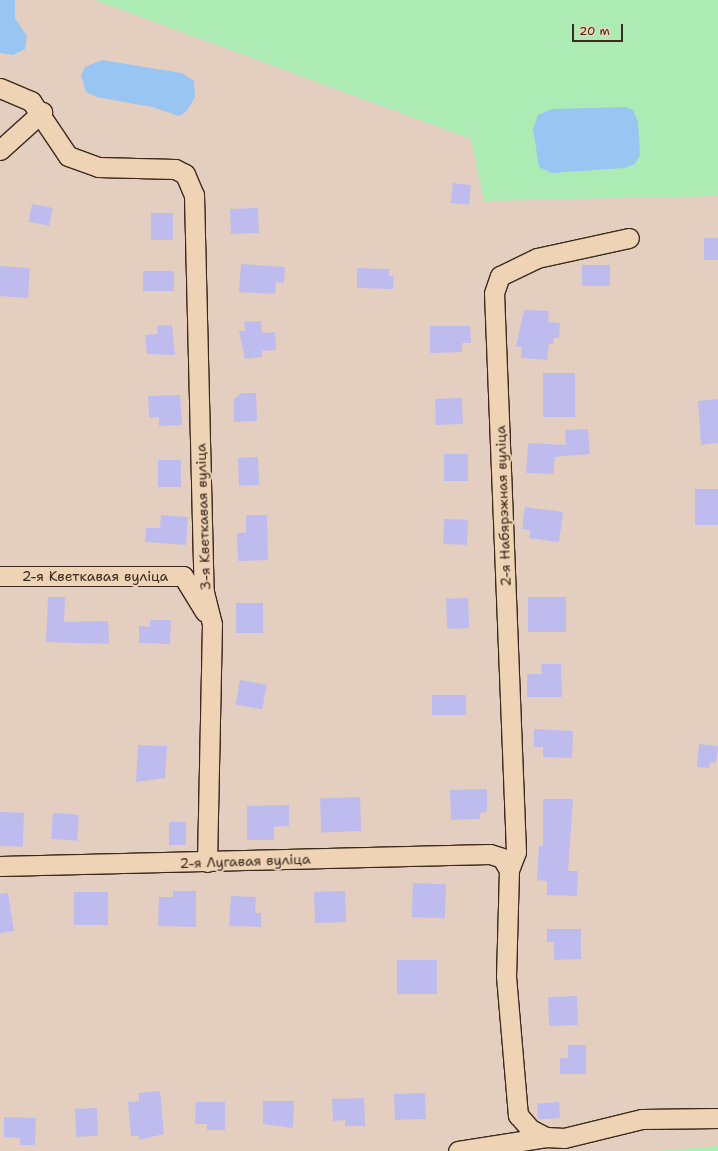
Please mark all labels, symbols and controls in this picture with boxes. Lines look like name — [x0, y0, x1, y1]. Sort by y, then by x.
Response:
scale bar — [574, 16, 625, 42]
text: 20 m — [579, 23, 610, 39]
street label: 2-я Набярэжная вуліца — [492, 425, 514, 587]
street label: 3-я Кветкавая вуліца — [192, 443, 214, 591]
street label: 2-я Кветкавая вуліца — [22, 568, 168, 584]
street label: 2-я Лугавая вуліца — [179, 850, 311, 872]

